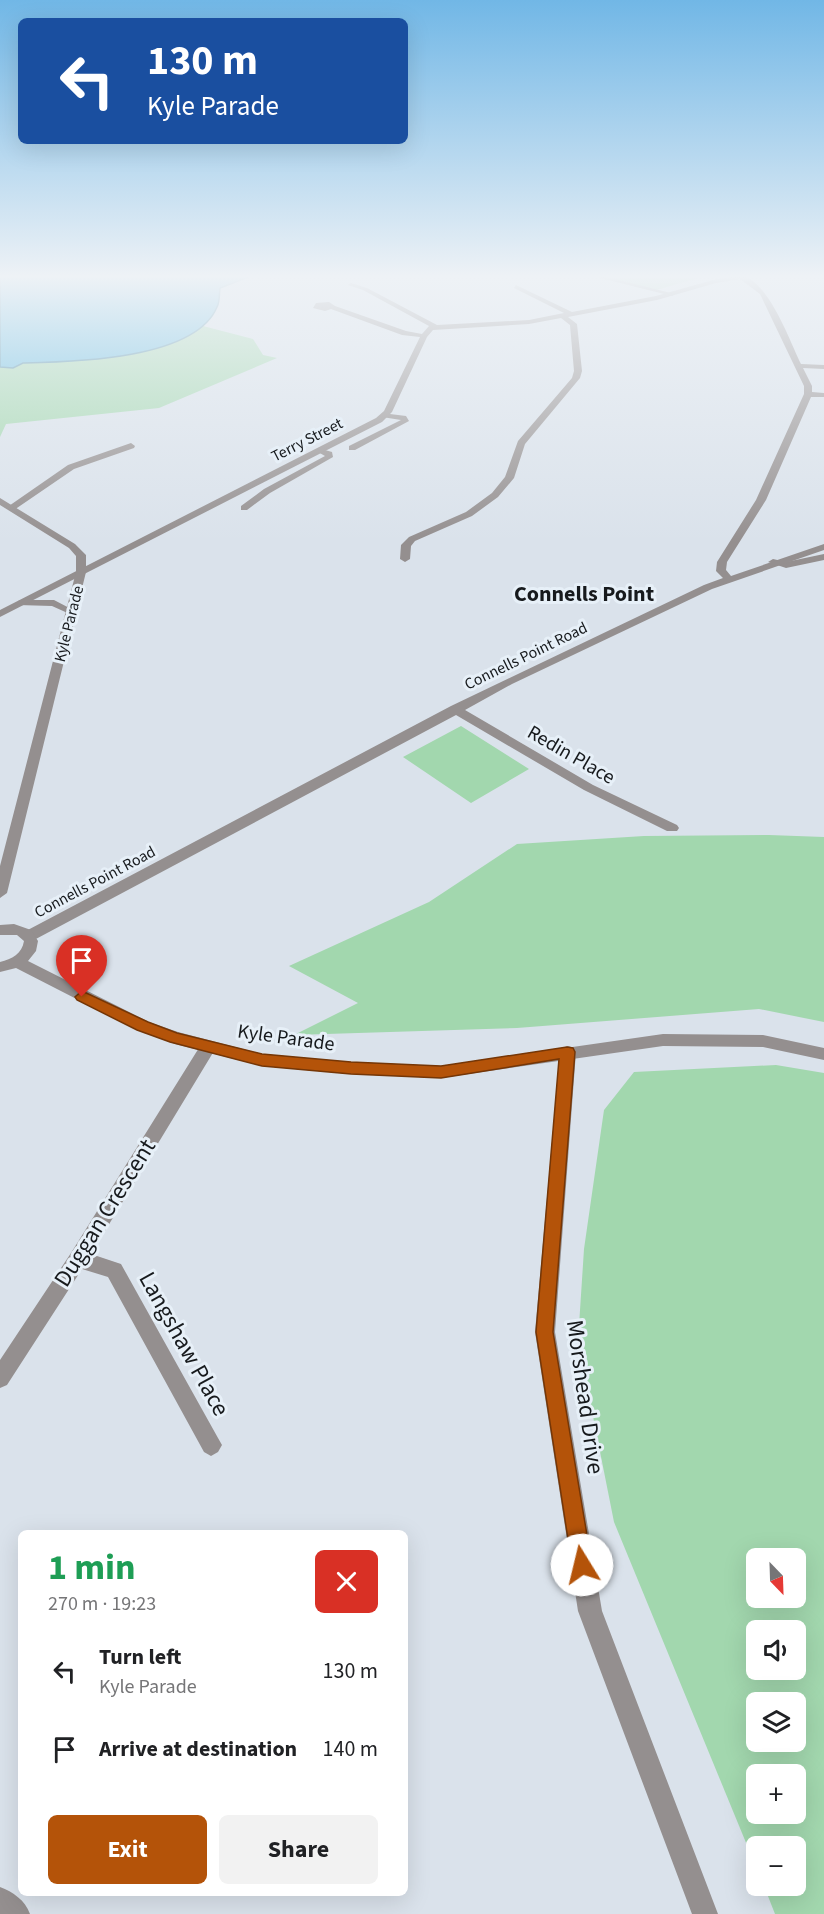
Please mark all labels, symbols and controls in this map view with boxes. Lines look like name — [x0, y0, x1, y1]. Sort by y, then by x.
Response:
text: 130 m — [147, 31, 258, 91]
icon: left — [48, 42, 126, 120]
text: Kyle Parade — [147, 87, 279, 126]
street label: Terry Street — [267, 412, 347, 467]
district label: Connells Point — [514, 578, 655, 610]
street label: Kyle Parade — [49, 583, 89, 665]
street label: Connells Point Road — [461, 617, 591, 695]
street label: Redin Place — [522, 719, 620, 791]
street label: Connells Point Road — [31, 841, 159, 923]
pin — [56, 935, 107, 997]
icon: arrive — [65, 944, 98, 977]
street label: Kyle Parade — [236, 1017, 336, 1059]
street label: Duggan Crescent — [45, 1132, 165, 1294]
street label: Langshaw Place — [130, 1265, 238, 1423]
street label: Morshead Drive — [557, 1318, 613, 1476]
position arrow — [550, 1533, 614, 1597]
text: 1 min — [48, 1542, 136, 1593]
north arrow — [746, 1548, 806, 1608]
map controls — [746, 1548, 806, 1896]
button: close — [315, 1550, 378, 1613]
text: 270 m · 19:23 — [48, 1590, 156, 1618]
button: sound — [746, 1620, 806, 1680]
text: Turn left — [99, 1641, 181, 1673]
icon: left — [48, 1655, 81, 1688]
text: 130 m — [323, 1655, 378, 1687]
text: Kyle Parade — [99, 1673, 197, 1701]
button: layers — [746, 1692, 806, 1752]
icon: arrive — [48, 1733, 81, 1766]
text: Arrive at destination — [99, 1733, 297, 1765]
text: 140 m — [323, 1733, 378, 1765]
button: + — [746, 1764, 806, 1824]
button: Exit — [48, 1815, 207, 1884]
button: Share — [219, 1815, 378, 1884]
button: − — [746, 1836, 806, 1896]

